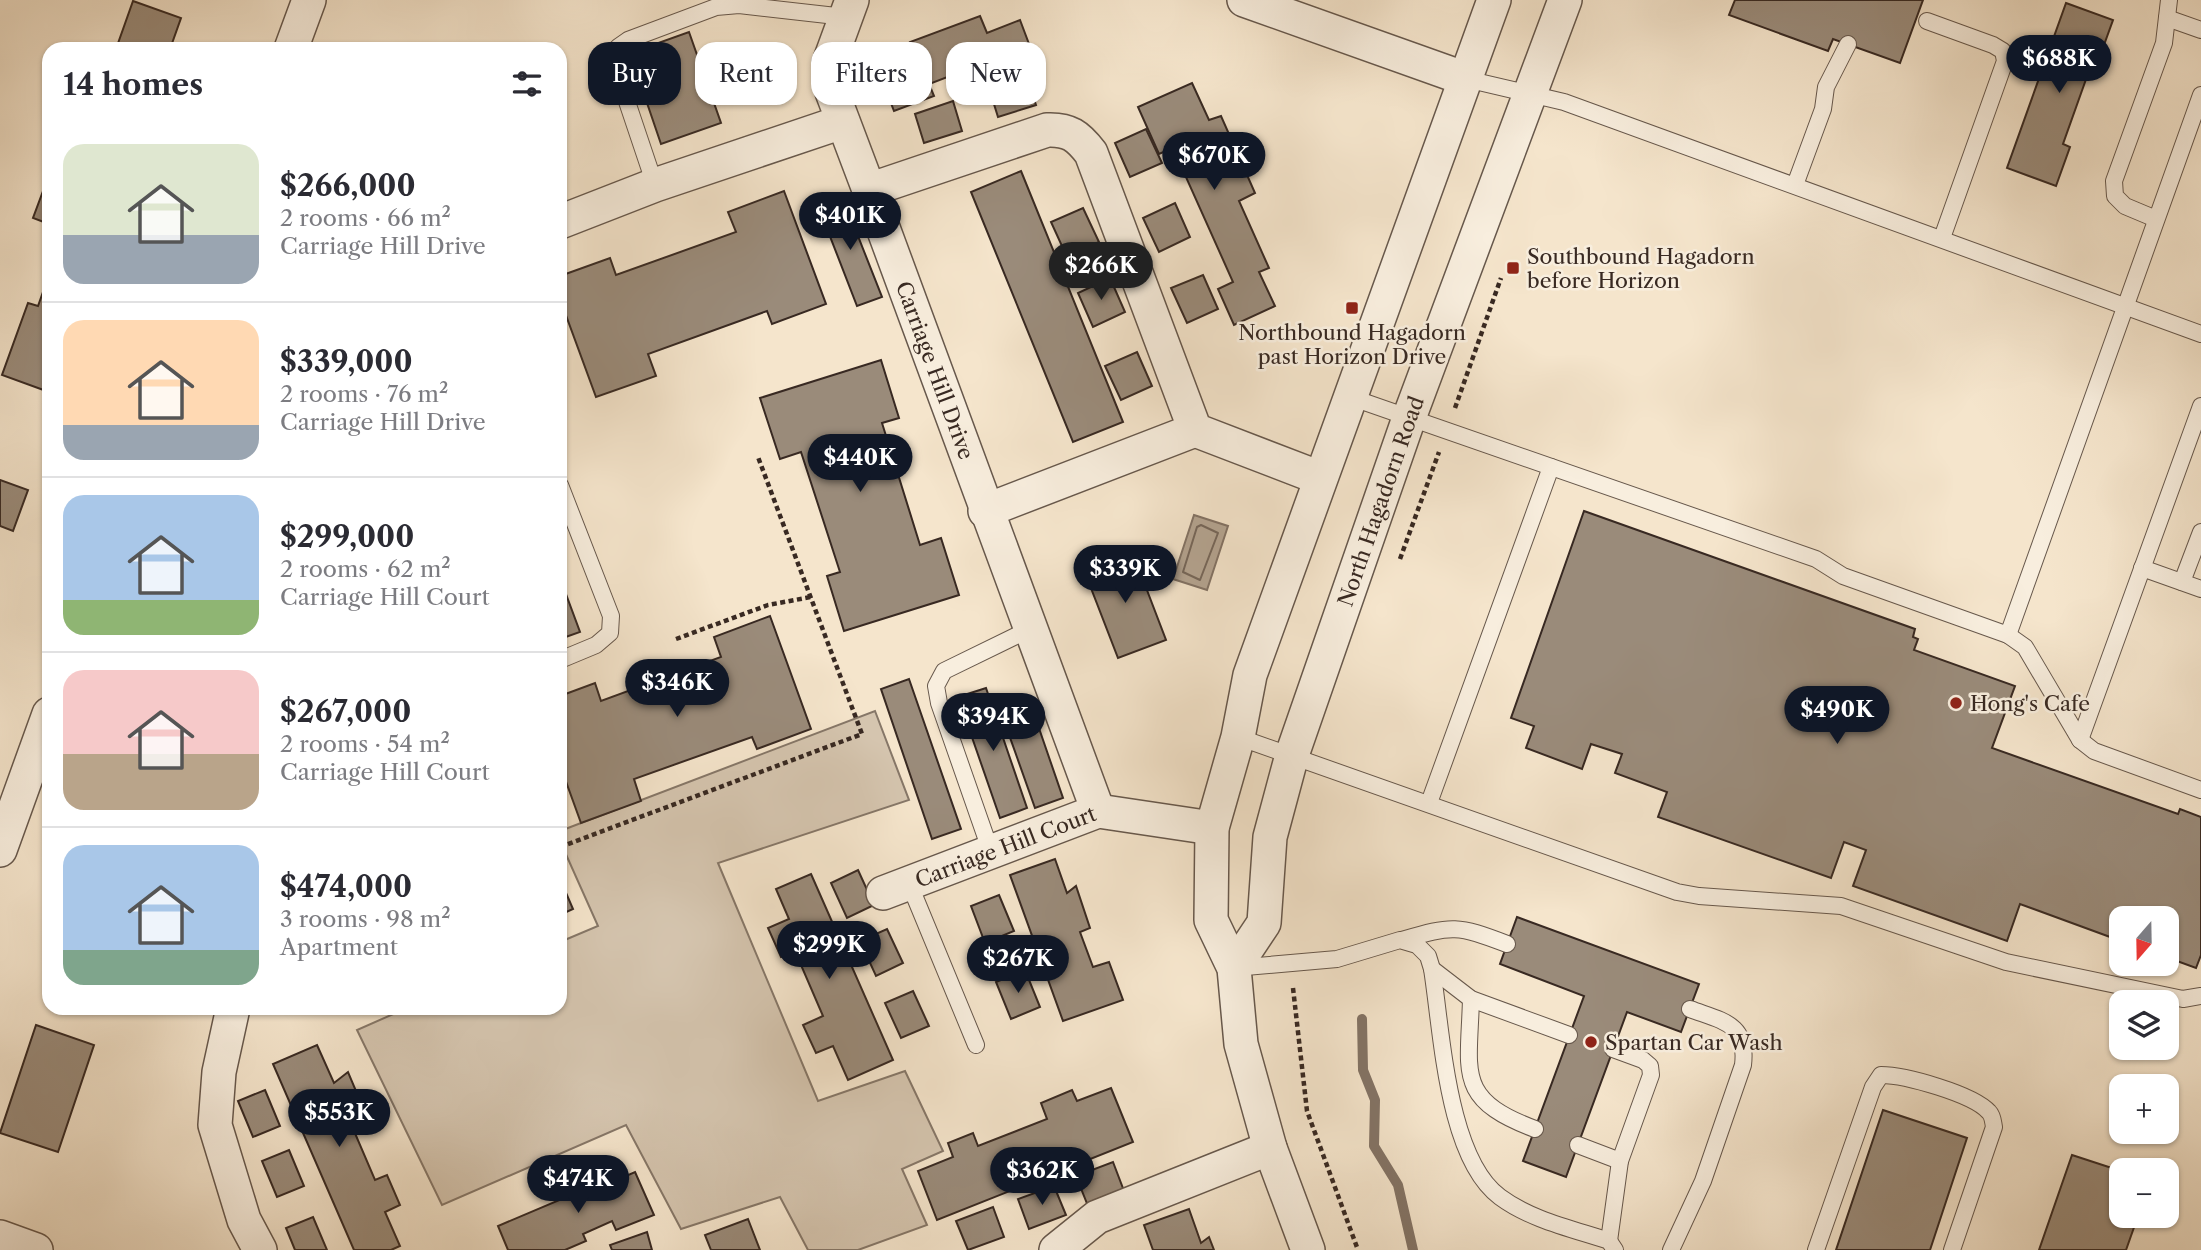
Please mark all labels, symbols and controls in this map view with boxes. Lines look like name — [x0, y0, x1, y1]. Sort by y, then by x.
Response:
pin: $688K — [2010, 36, 2108, 95]
chip: Buy — [588, 42, 681, 105]
chip: Rent — [695, 42, 797, 105]
chip: Filters — [811, 42, 932, 105]
chip: New — [946, 42, 1046, 105]
text: $688K — [2022, 44, 2096, 72]
icon: filters — [508, 65, 546, 103]
text: 14 homes — [63, 66, 203, 103]
pin: $670K — [1165, 132, 1263, 192]
text: $670K — [1178, 141, 1250, 169]
text: $266,000 — [280, 167, 416, 204]
icon: home — [119, 172, 203, 256]
pin: $401K — [801, 192, 899, 252]
text: $401K — [815, 201, 885, 229]
text: 2 rooms · 66 m² — [280, 204, 451, 232]
text: Carriage Hill Drive — [280, 232, 486, 260]
pin: $266K — [1052, 243, 1150, 302]
place label: Southbound Hagadorn before Horizon — [1527, 244, 1755, 293]
text: $266K — [1065, 251, 1137, 279]
marker: Southbound Hagadorn before Horizon — [1505, 260, 1521, 276]
street label: Carriage Hill Drive — [891, 278, 980, 463]
marker: Northbound Hagadorn past Horizon Drive — [1344, 300, 1360, 316]
place label: Northbound Hagadorn past Horizon Drive — [1238, 320, 1466, 369]
text: $339,000 — [280, 343, 413, 380]
icon: home — [119, 348, 203, 432]
text: 2 rooms · 76 m² — [280, 380, 448, 408]
street label: North Hagadorn Road — [1332, 392, 1429, 610]
text: Carriage Hill Drive — [280, 408, 486, 436]
pin: $440K — [811, 434, 909, 494]
text: $440K — [823, 443, 897, 471]
text: $299,000 — [280, 518, 414, 555]
icon: home — [119, 523, 203, 607]
pin: $339K — [1076, 546, 1174, 605]
text: $339K — [1090, 554, 1160, 582]
text: 2 rooms · 62 m² — [280, 555, 451, 583]
text: Carriage Hill Court — [280, 583, 490, 611]
pin: $346K — [628, 660, 726, 719]
text: $346K — [641, 668, 713, 696]
pin: $490K — [1788, 686, 1886, 746]
place label: Hong's Cafe — [1970, 691, 2090, 716]
text: $267,000 — [280, 693, 411, 730]
pin: $394K — [944, 694, 1042, 753]
text: $490K — [1800, 695, 1874, 723]
marker: Hong's Cafe — [1948, 695, 1964, 711]
icon: home — [119, 698, 203, 782]
text: $394K — [957, 702, 1029, 730]
text: 2 rooms · 54 m² — [280, 730, 450, 758]
text: Carriage Hill Court — [280, 758, 490, 786]
street label: Carriage Hill Court — [911, 800, 1100, 892]
text: $474,000 — [280, 868, 412, 905]
icon: home — [119, 873, 203, 957]
text: 3 rooms · 98 m² — [280, 905, 451, 933]
north arrow — [2109, 906, 2179, 976]
map controls — [2109, 906, 2179, 1228]
pin: $299K — [780, 922, 878, 981]
text: $299K — [793, 930, 865, 958]
text: Apartment — [280, 933, 398, 961]
pin: $267K — [969, 936, 1067, 995]
text: $267K — [983, 944, 1053, 972]
button: layers — [2109, 990, 2179, 1060]
place label: Spartan Car Wash — [1605, 1030, 1783, 1055]
marker: Spartan Car Wash — [1583, 1034, 1599, 1050]
button: + — [2109, 1074, 2179, 1144]
pin: $553K — [290, 1090, 388, 1149]
text: $553K — [304, 1098, 374, 1126]
pin: $362K — [993, 1148, 1091, 1207]
pin: $474K — [529, 1156, 627, 1215]
text: $362K — [1006, 1156, 1078, 1184]
button: − — [2109, 1158, 2179, 1228]
text: $474K — [543, 1164, 613, 1192]

